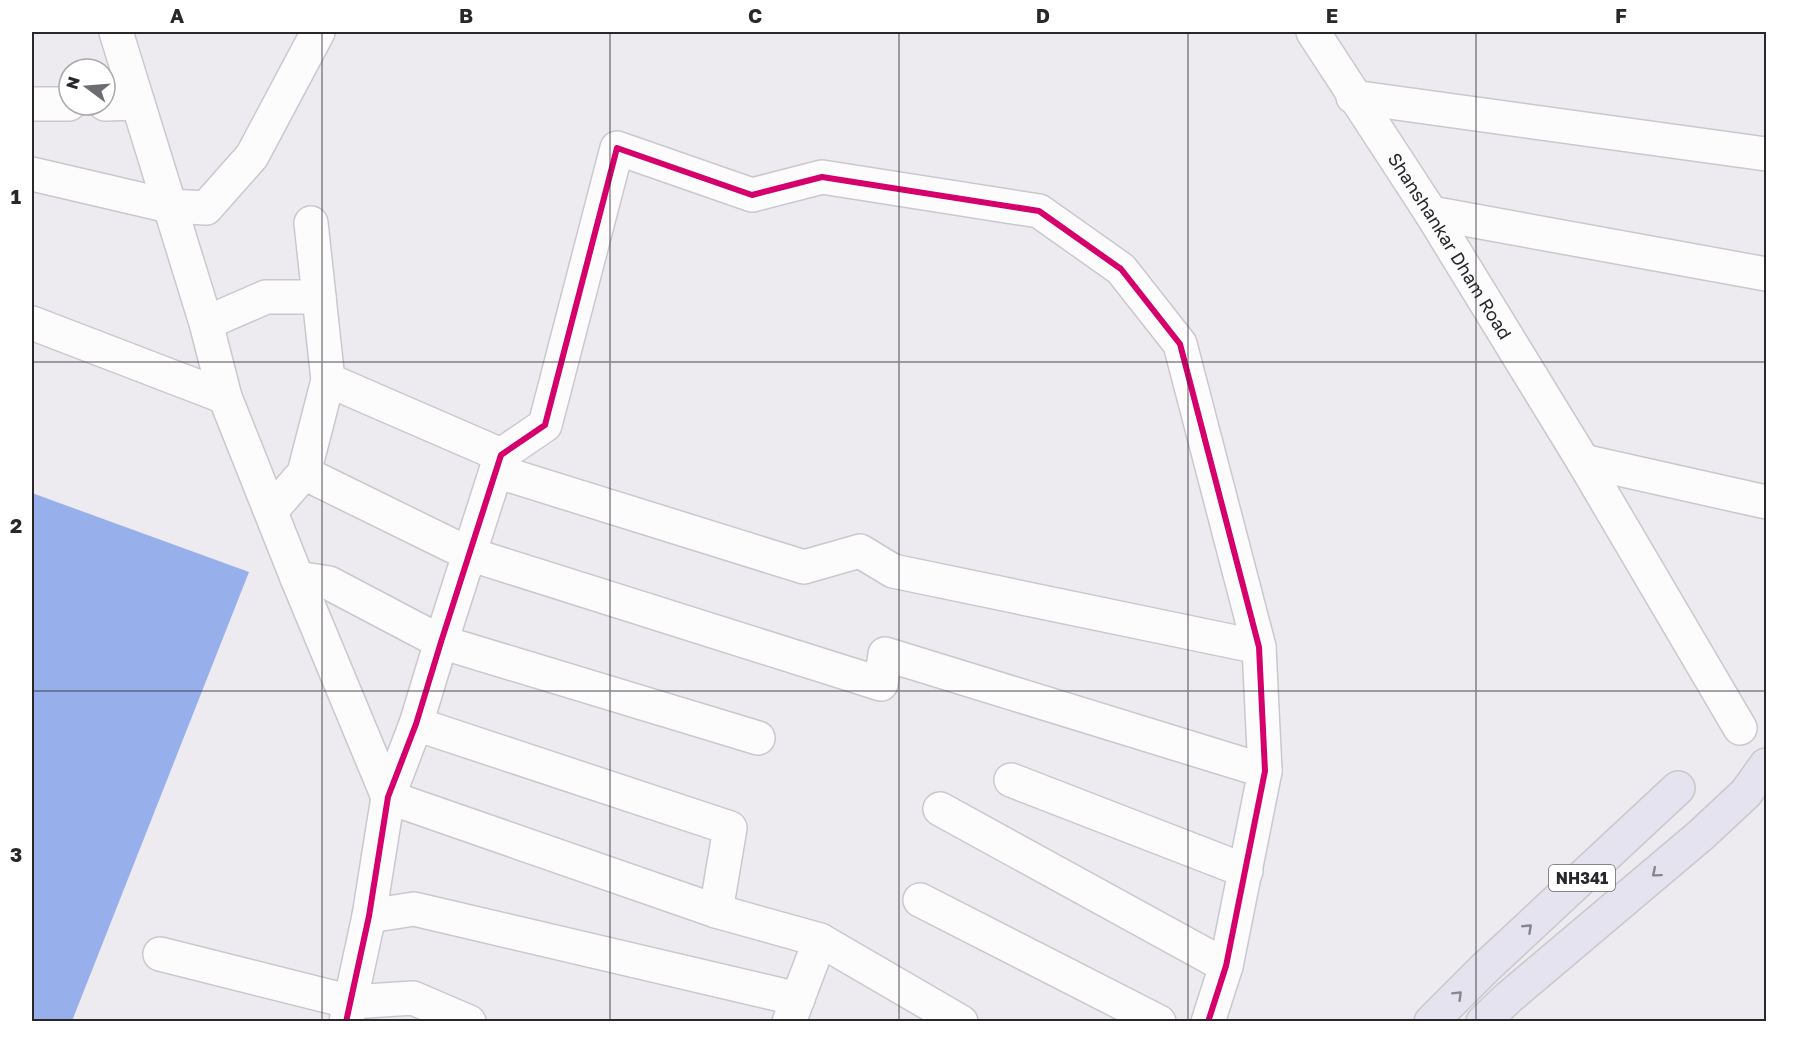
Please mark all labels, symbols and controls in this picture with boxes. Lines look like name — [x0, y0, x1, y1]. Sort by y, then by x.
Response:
text: A — [170, 3, 184, 27]
text: B — [459, 3, 473, 27]
text: C — [748, 3, 762, 27]
text: D — [1036, 3, 1050, 27]
text: E — [1326, 3, 1338, 27]
text: F — [1615, 3, 1627, 27]
north arrow — [57, 57, 117, 117]
text: N — [61, 74, 84, 91]
street label: Shanshankar Dham Road — [1384, 148, 1517, 343]
text: 1 — [11, 184, 21, 208]
text: 2 — [10, 513, 22, 537]
text: 3 — [10, 842, 22, 866]
road number: NH341 — [1549, 865, 1615, 891]
one-way arrow — [1652, 866, 1663, 877]
one-way arrow — [1520, 925, 1531, 936]
one-way arrow — [1452, 991, 1462, 1002]

